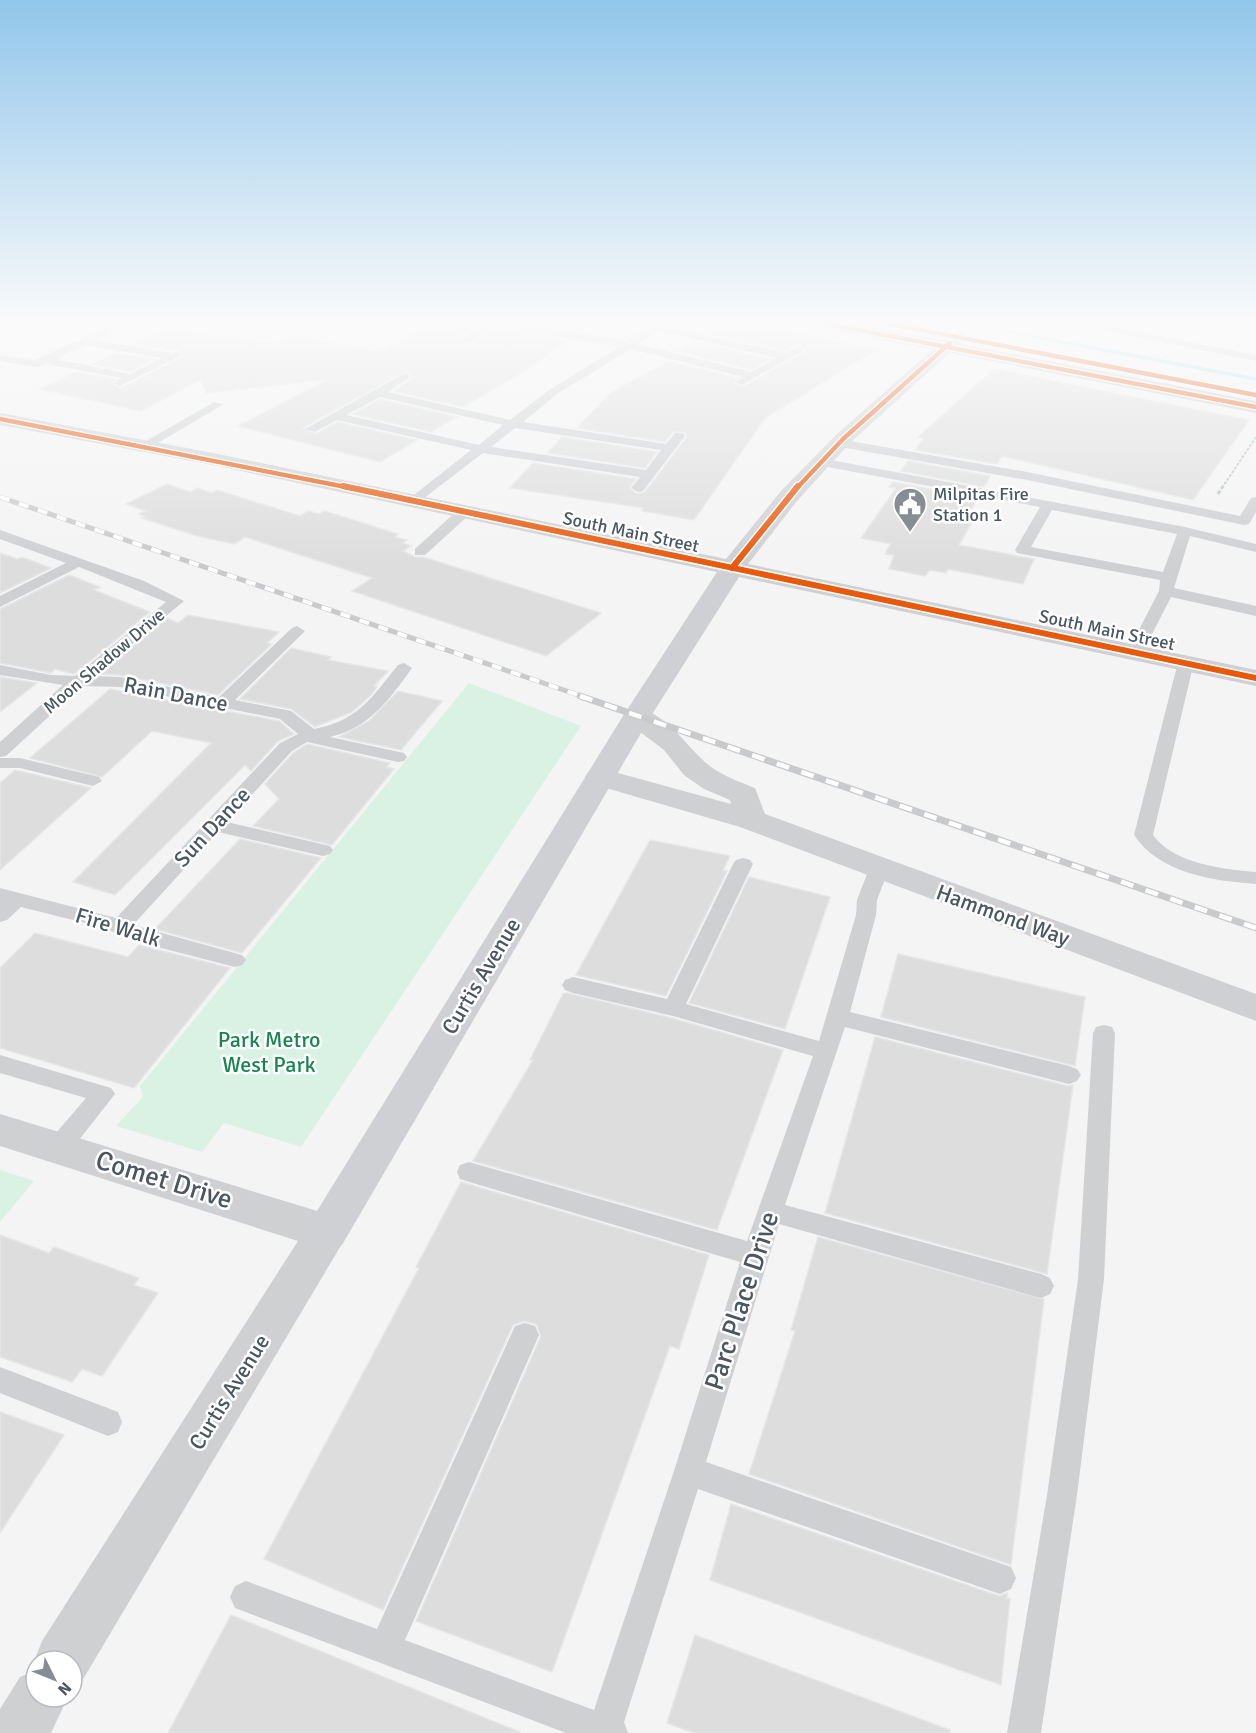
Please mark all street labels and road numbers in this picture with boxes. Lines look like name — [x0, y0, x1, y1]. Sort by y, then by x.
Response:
street label: South Main Street — [561, 507, 701, 557]
street label: Moon Shadow Drive — [39, 604, 169, 718]
street label: South Main Street — [1037, 605, 1177, 655]
street label: Rain Dance — [122, 671, 230, 717]
street label: Sun Dance — [168, 781, 256, 873]
street label: Hammond Way — [933, 878, 1074, 952]
street label: Fire Walk — [72, 901, 164, 953]
street label: Curtis Avenue — [436, 913, 526, 1039]
street label: Comet Drive — [92, 1144, 236, 1216]
street label: Parc Place Drive — [698, 1208, 786, 1394]
street label: Curtis Avenue — [183, 1329, 275, 1455]

